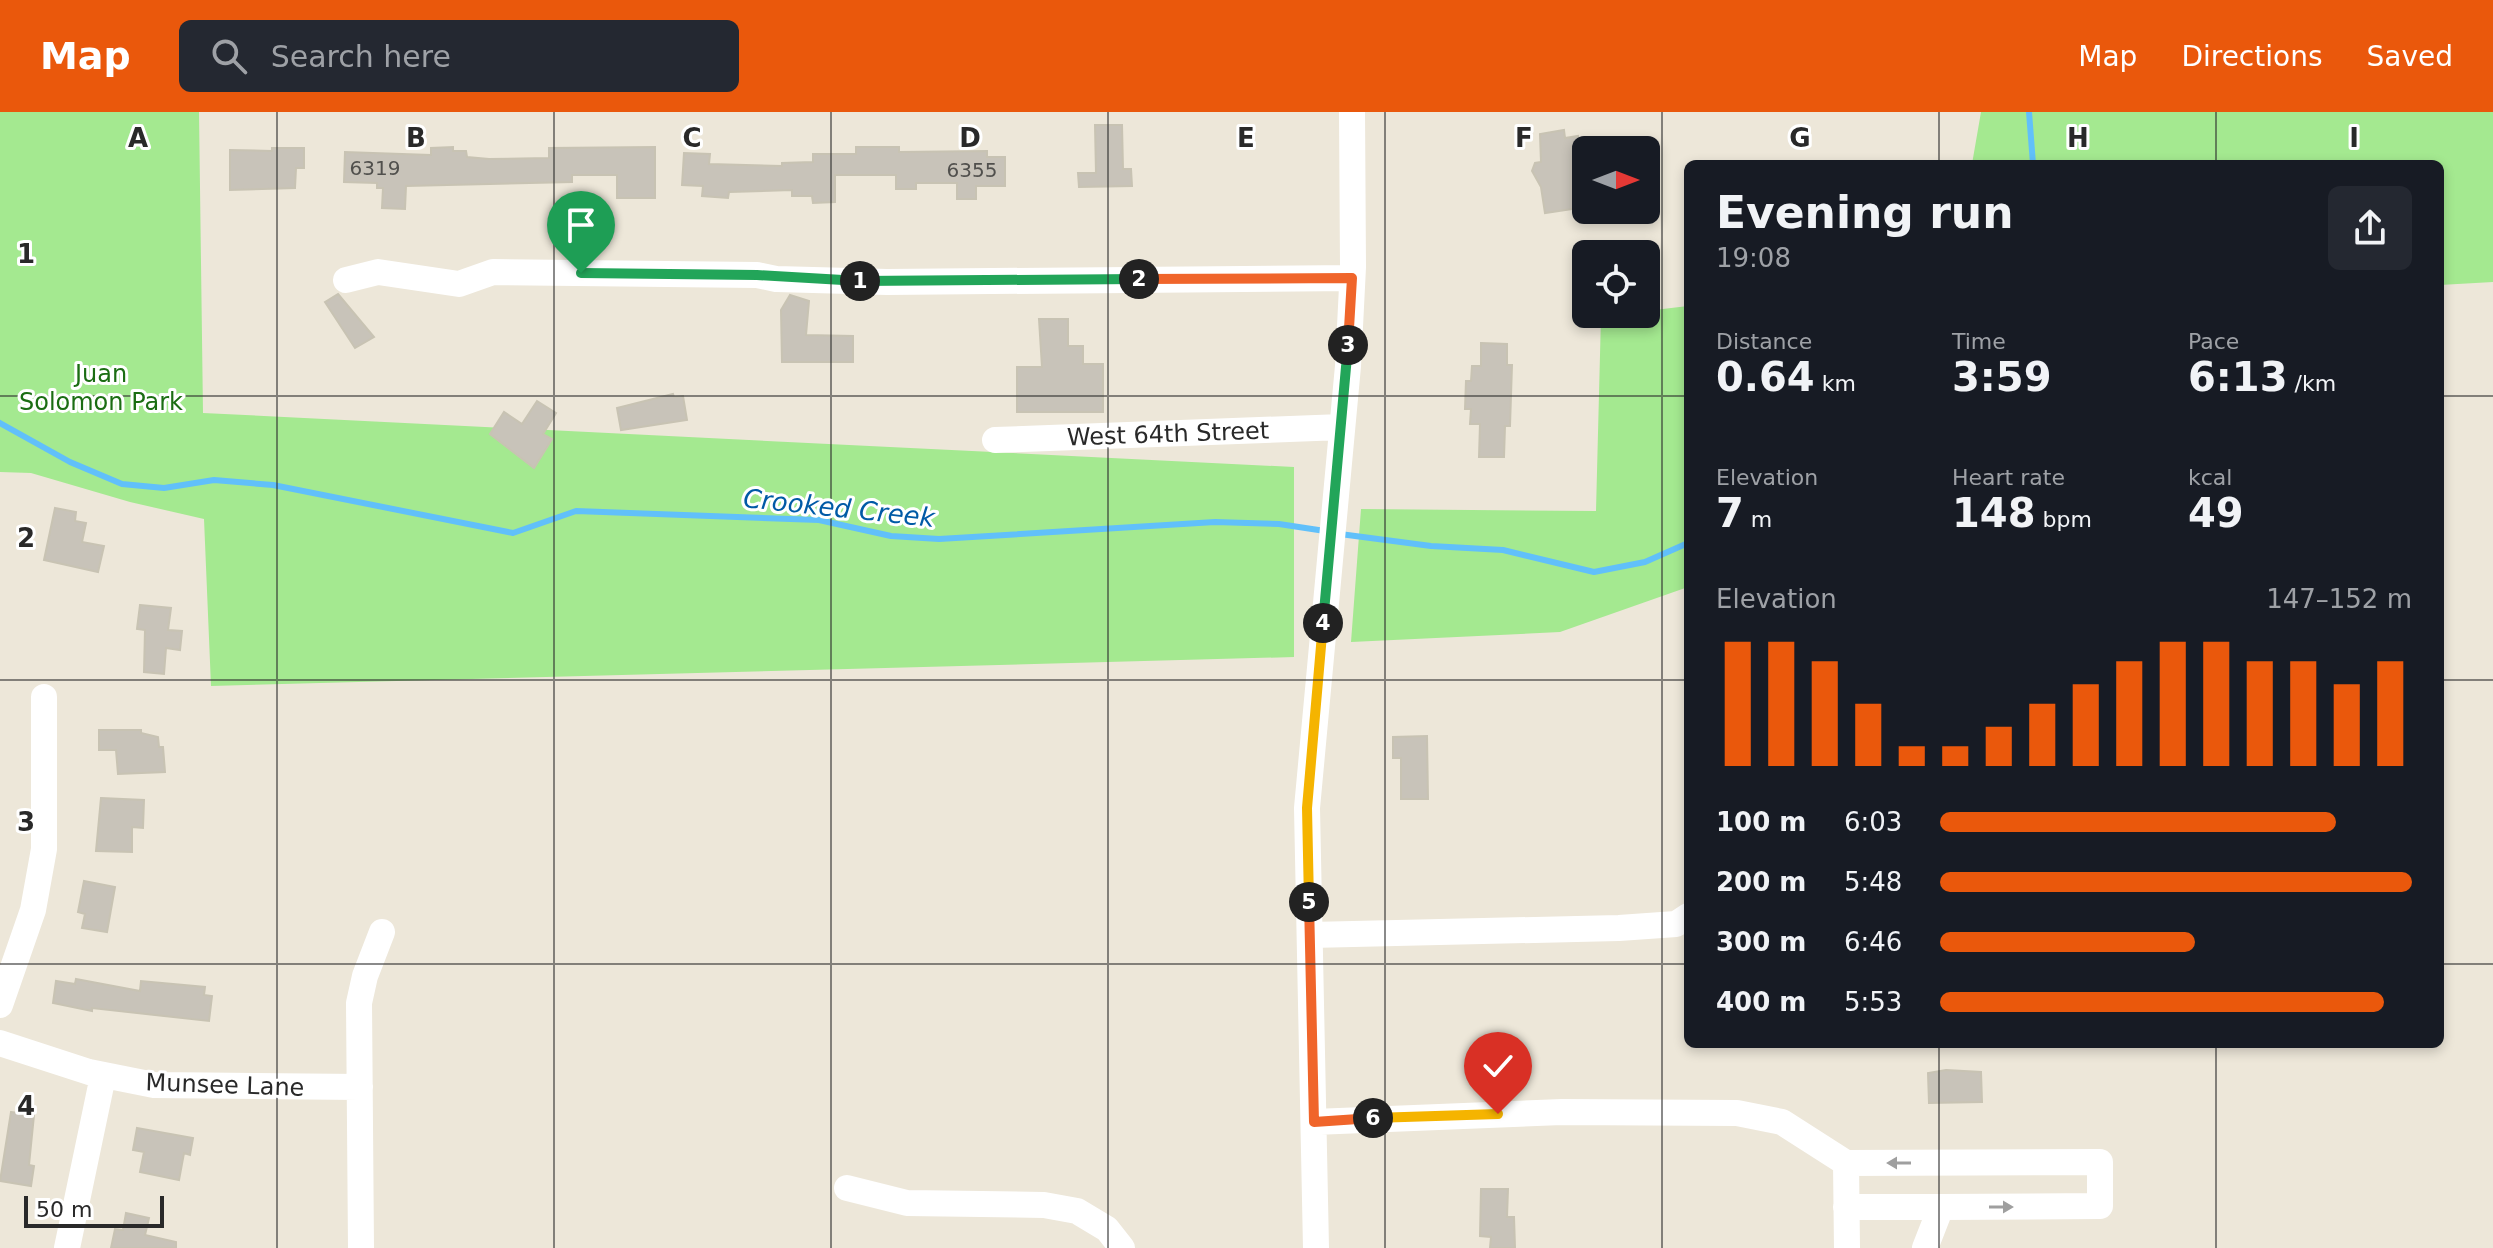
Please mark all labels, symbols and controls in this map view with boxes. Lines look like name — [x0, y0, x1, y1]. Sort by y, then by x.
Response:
search box — [179, 20, 739, 92]
text: Map — [40, 34, 131, 78]
icon: search — [207, 34, 251, 78]
text: Search here — [271, 39, 451, 74]
text: Map — [2078, 40, 2137, 73]
text: Directions — [2181, 40, 2322, 73]
text: Saved — [2366, 40, 2453, 73]
text: A — [128, 123, 148, 153]
text: B — [406, 123, 426, 153]
text: C — [682, 123, 702, 153]
text: D — [959, 123, 981, 153]
text: E — [1237, 123, 1255, 153]
text: F — [1515, 123, 1533, 153]
text: G — [1789, 123, 1811, 153]
text: H — [2067, 123, 2089, 153]
text: I — [2349, 123, 2359, 153]
north arrow — [1572, 136, 1660, 224]
map controls — [1572, 136, 1660, 328]
house number: 6319 — [350, 156, 400, 180]
house number: 6355 — [947, 158, 997, 182]
button: share — [2328, 186, 2412, 270]
text: Evening run — [1716, 187, 2013, 238]
pin — [547, 191, 615, 273]
icon: arrive — [559, 203, 603, 247]
text: 1 — [17, 239, 35, 269]
button: locate — [1572, 240, 1660, 328]
text: 19:08 — [1716, 243, 1791, 273]
pin: 2 — [1119, 259, 1159, 299]
pin: 1 — [840, 261, 880, 301]
text: 2 — [1131, 266, 1147, 291]
text: 1 — [852, 268, 868, 293]
pin: 3 — [1328, 325, 1368, 365]
text: Distance — [1716, 329, 1812, 354]
text: Time — [1952, 329, 2006, 354]
text: Pace — [2188, 329, 2239, 354]
text: 3 — [1340, 332, 1356, 357]
text: 0.64 — [1716, 354, 1815, 400]
text: 3:59 — [1952, 354, 2052, 400]
text: 6:13 — [2188, 354, 2288, 400]
park label: Juan Solomon Park — [19, 360, 183, 416]
text: km — [1815, 371, 1856, 396]
text: /km — [2288, 371, 2336, 396]
street label: West 64th Street — [1066, 416, 1270, 452]
text: Elevation — [1716, 465, 1818, 490]
text: Heart rate — [1952, 465, 2065, 490]
text: kcal — [2188, 465, 2232, 490]
water label: Crooked Creek — [742, 483, 937, 533]
text: 7 — [1716, 490, 1744, 536]
text: 148 — [1952, 490, 2036, 536]
text: 49 — [2188, 490, 2244, 536]
text: m — [1744, 507, 1772, 532]
text: bpm — [2036, 507, 2092, 532]
text: 2 — [17, 523, 35, 553]
text: Elevation — [1716, 584, 1837, 614]
text: 147–152 m — [2266, 584, 2412, 614]
pin: 4 — [1303, 603, 1343, 643]
text: 4 — [1315, 610, 1331, 635]
text: 3 — [17, 807, 35, 837]
text: 100 m — [1716, 807, 1806, 837]
text: 6:03 — [1844, 807, 1902, 837]
text: 200 m — [1716, 867, 1806, 897]
text: 5:48 — [1844, 867, 1902, 897]
pin: 5 — [1289, 882, 1329, 922]
text: 5 — [1301, 889, 1317, 914]
text: 300 m — [1716, 927, 1806, 957]
text: 6:46 — [1844, 927, 1902, 957]
text: 400 m — [1716, 987, 1806, 1017]
text: 5:53 — [1844, 987, 1902, 1017]
pin — [1464, 1032, 1532, 1114]
icon: check — [1476, 1044, 1520, 1088]
street label: Munsee Lane — [145, 1068, 305, 1102]
text: 4 — [17, 1091, 35, 1121]
pin: 6 — [1353, 1098, 1393, 1138]
text: 6 — [1365, 1105, 1381, 1130]
one-way arrow — [1886, 1157, 1911, 1169]
scale bar — [24, 1192, 164, 1228]
text: 50 m — [36, 1197, 92, 1222]
one-way arrow — [1989, 1200, 2014, 1213]

